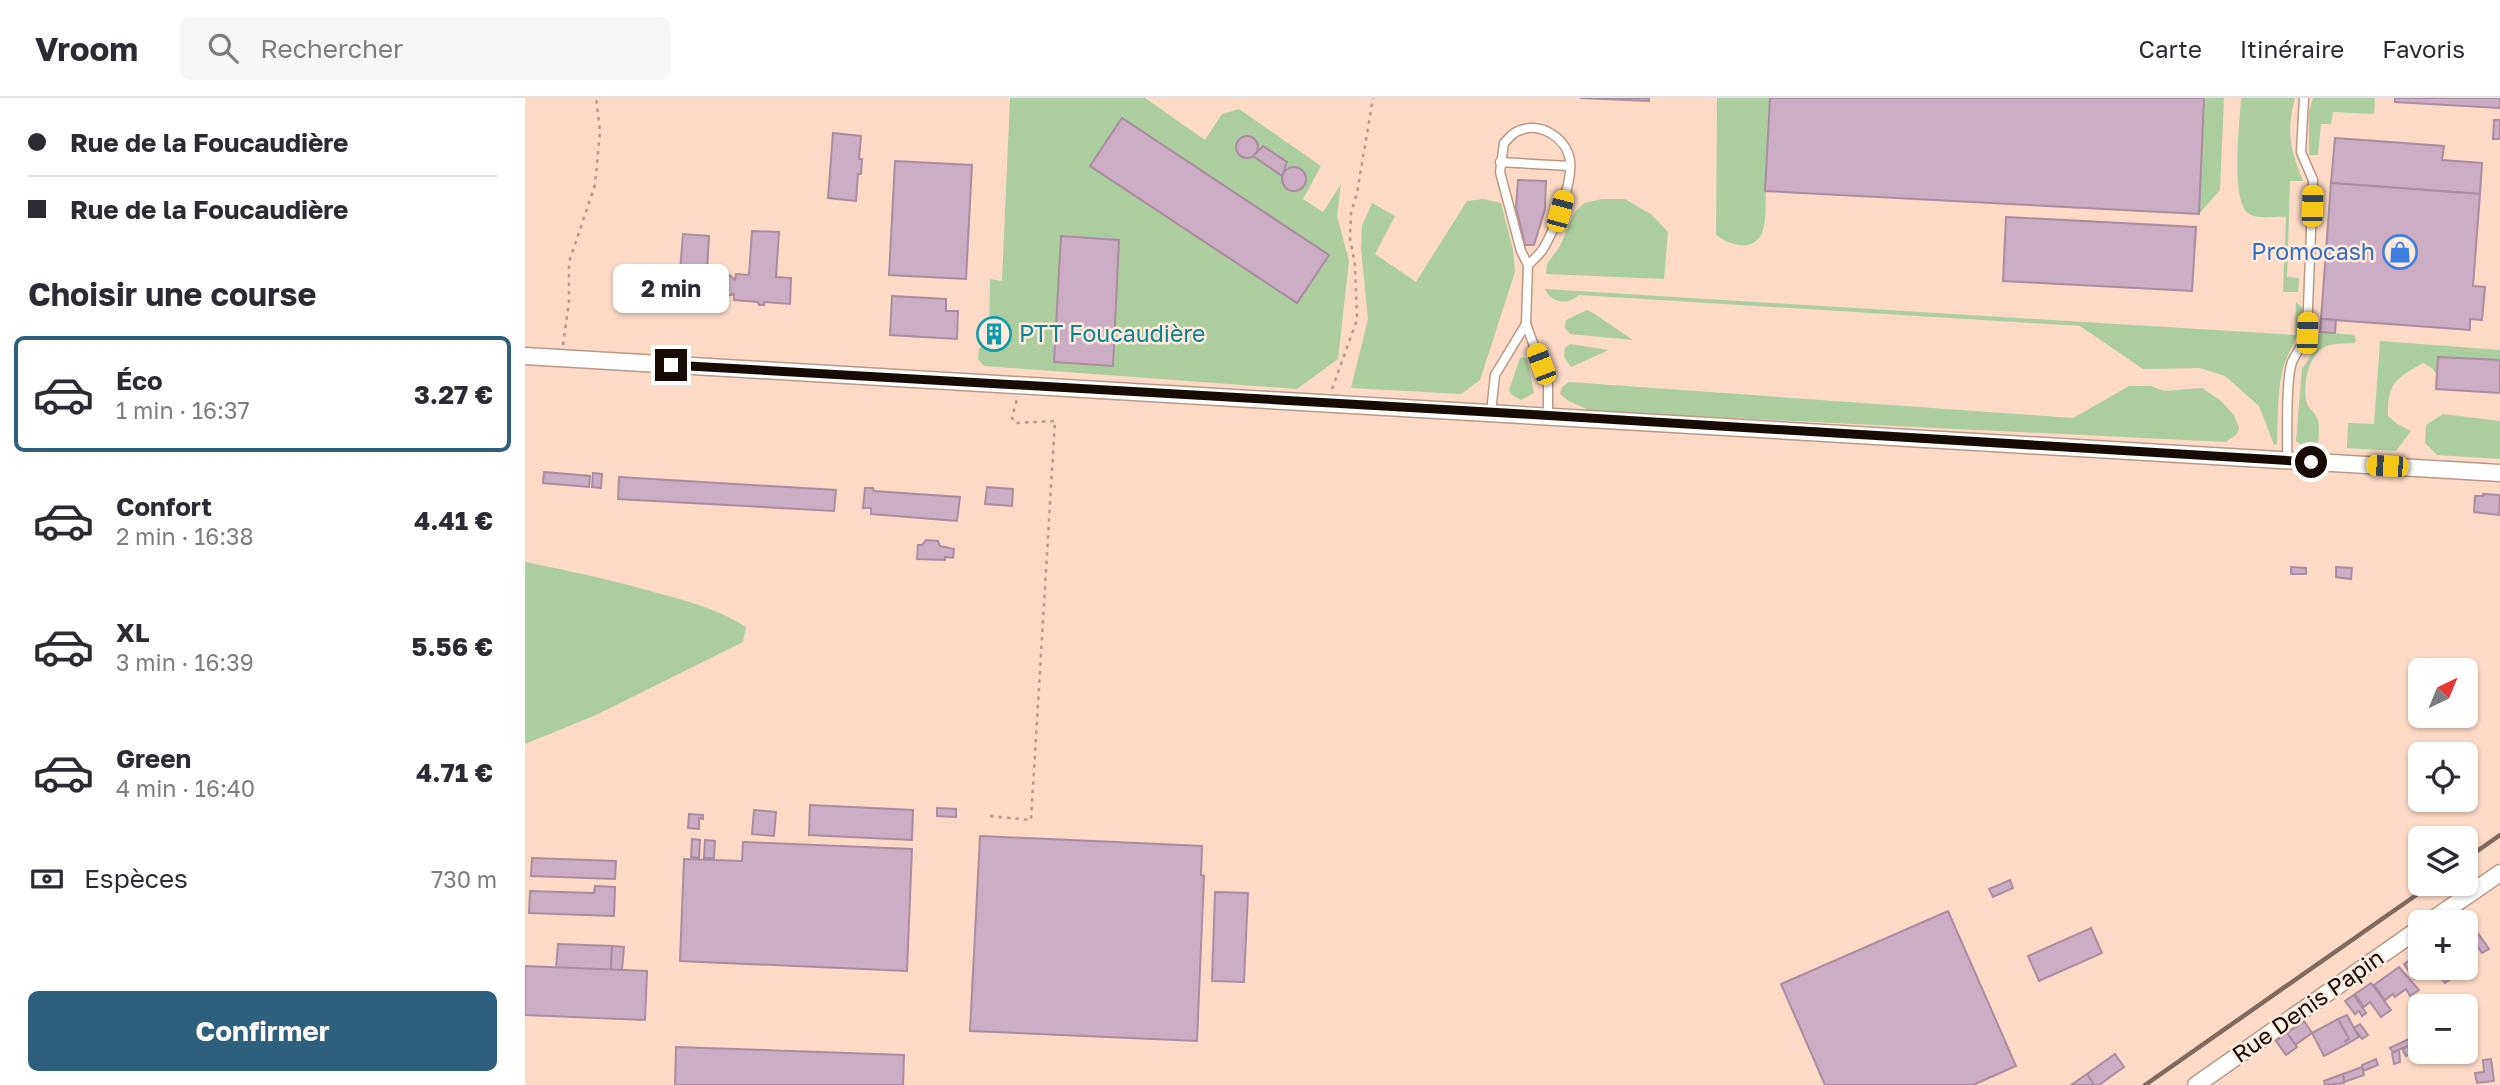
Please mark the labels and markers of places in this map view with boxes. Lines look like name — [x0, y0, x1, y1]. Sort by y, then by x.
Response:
shop icon: Promocash — [2381, 233, 2419, 271]
place label: Promocash — [2251, 237, 2375, 265]
building icon: PTT Foucaudière — [975, 315, 1013, 353]
place label: PTT Foucaudière — [1019, 319, 1205, 347]

